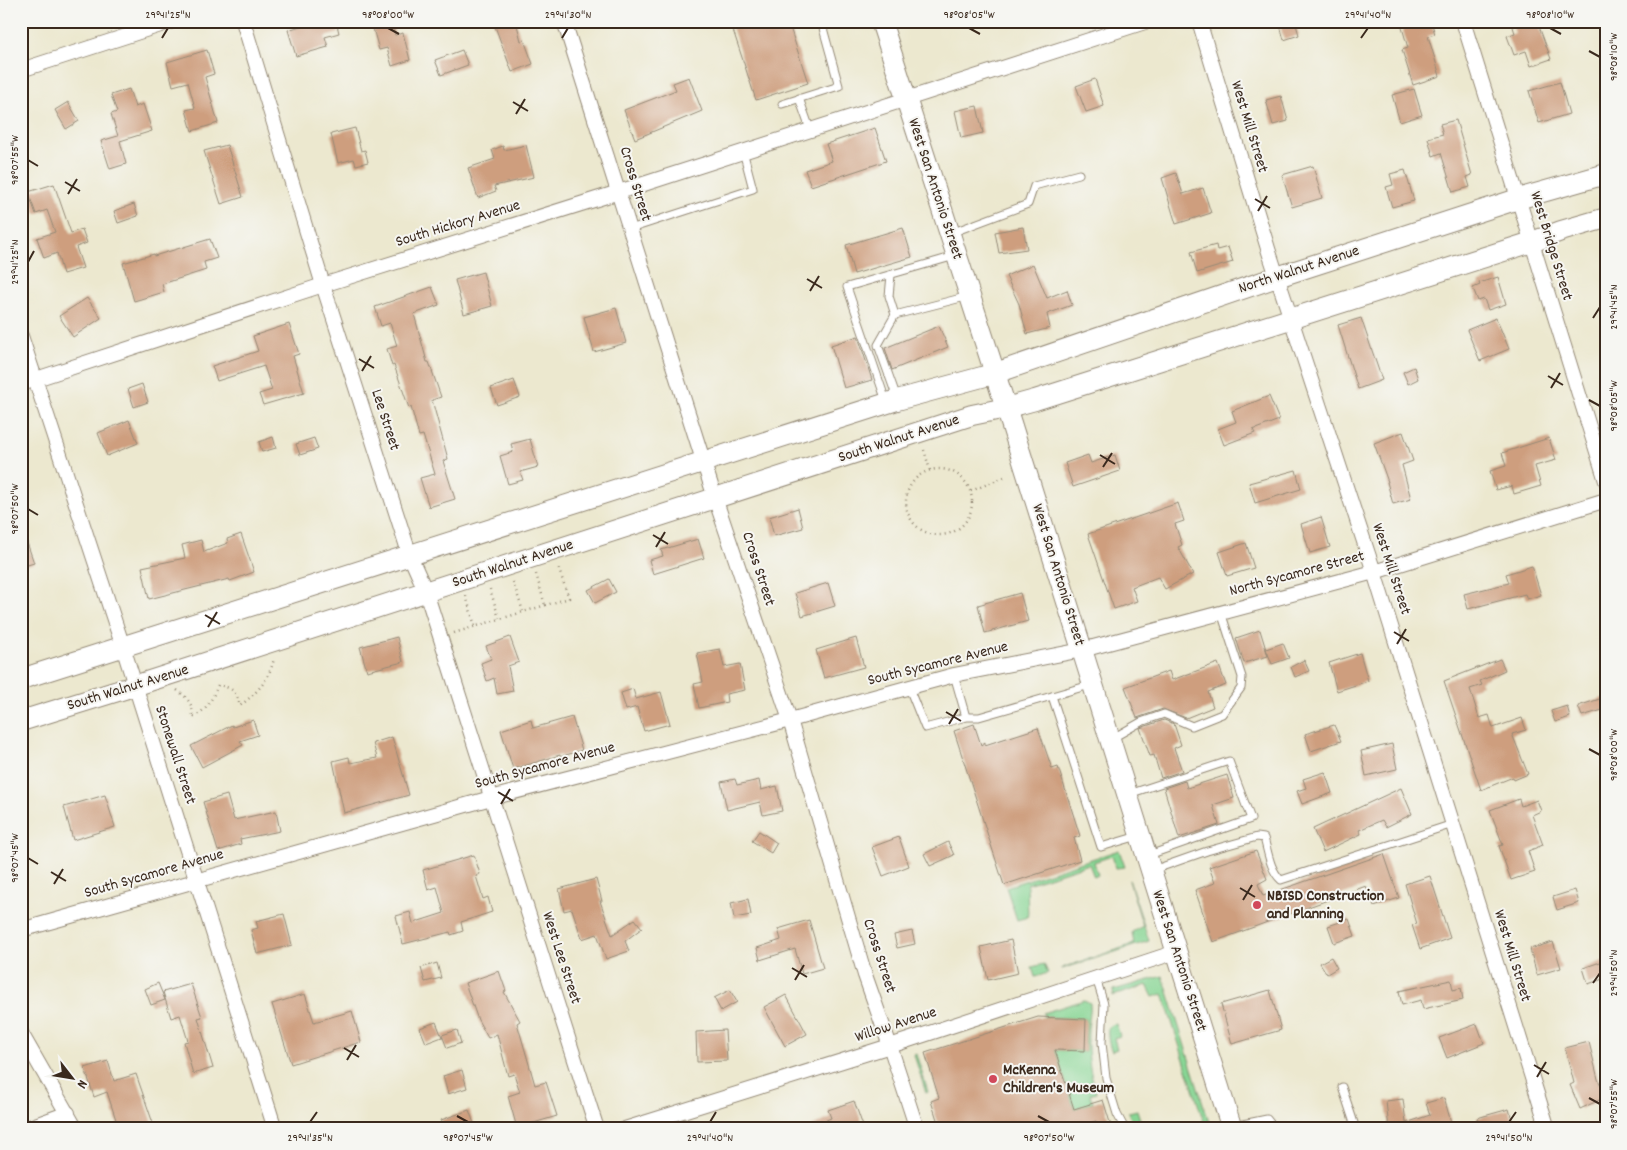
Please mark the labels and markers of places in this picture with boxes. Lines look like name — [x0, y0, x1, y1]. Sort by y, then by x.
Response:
place label: NBISD Construction and Planning — [1267, 885, 1384, 926]
marker: NBISD Construction and Planning — [1251, 899, 1263, 911]
place label: McKenna Children's Museum — [1003, 1059, 1114, 1100]
marker: McKenna Children's Museum — [987, 1073, 999, 1085]

